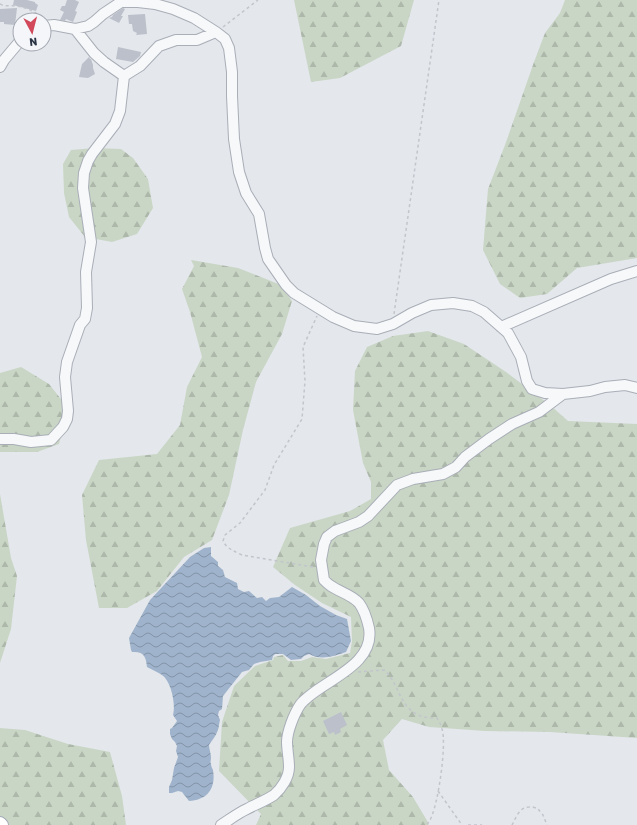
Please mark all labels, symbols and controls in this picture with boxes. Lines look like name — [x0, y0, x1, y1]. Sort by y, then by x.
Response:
north arrow — [12, 12, 52, 52]
text: N — [28, 34, 38, 48]

